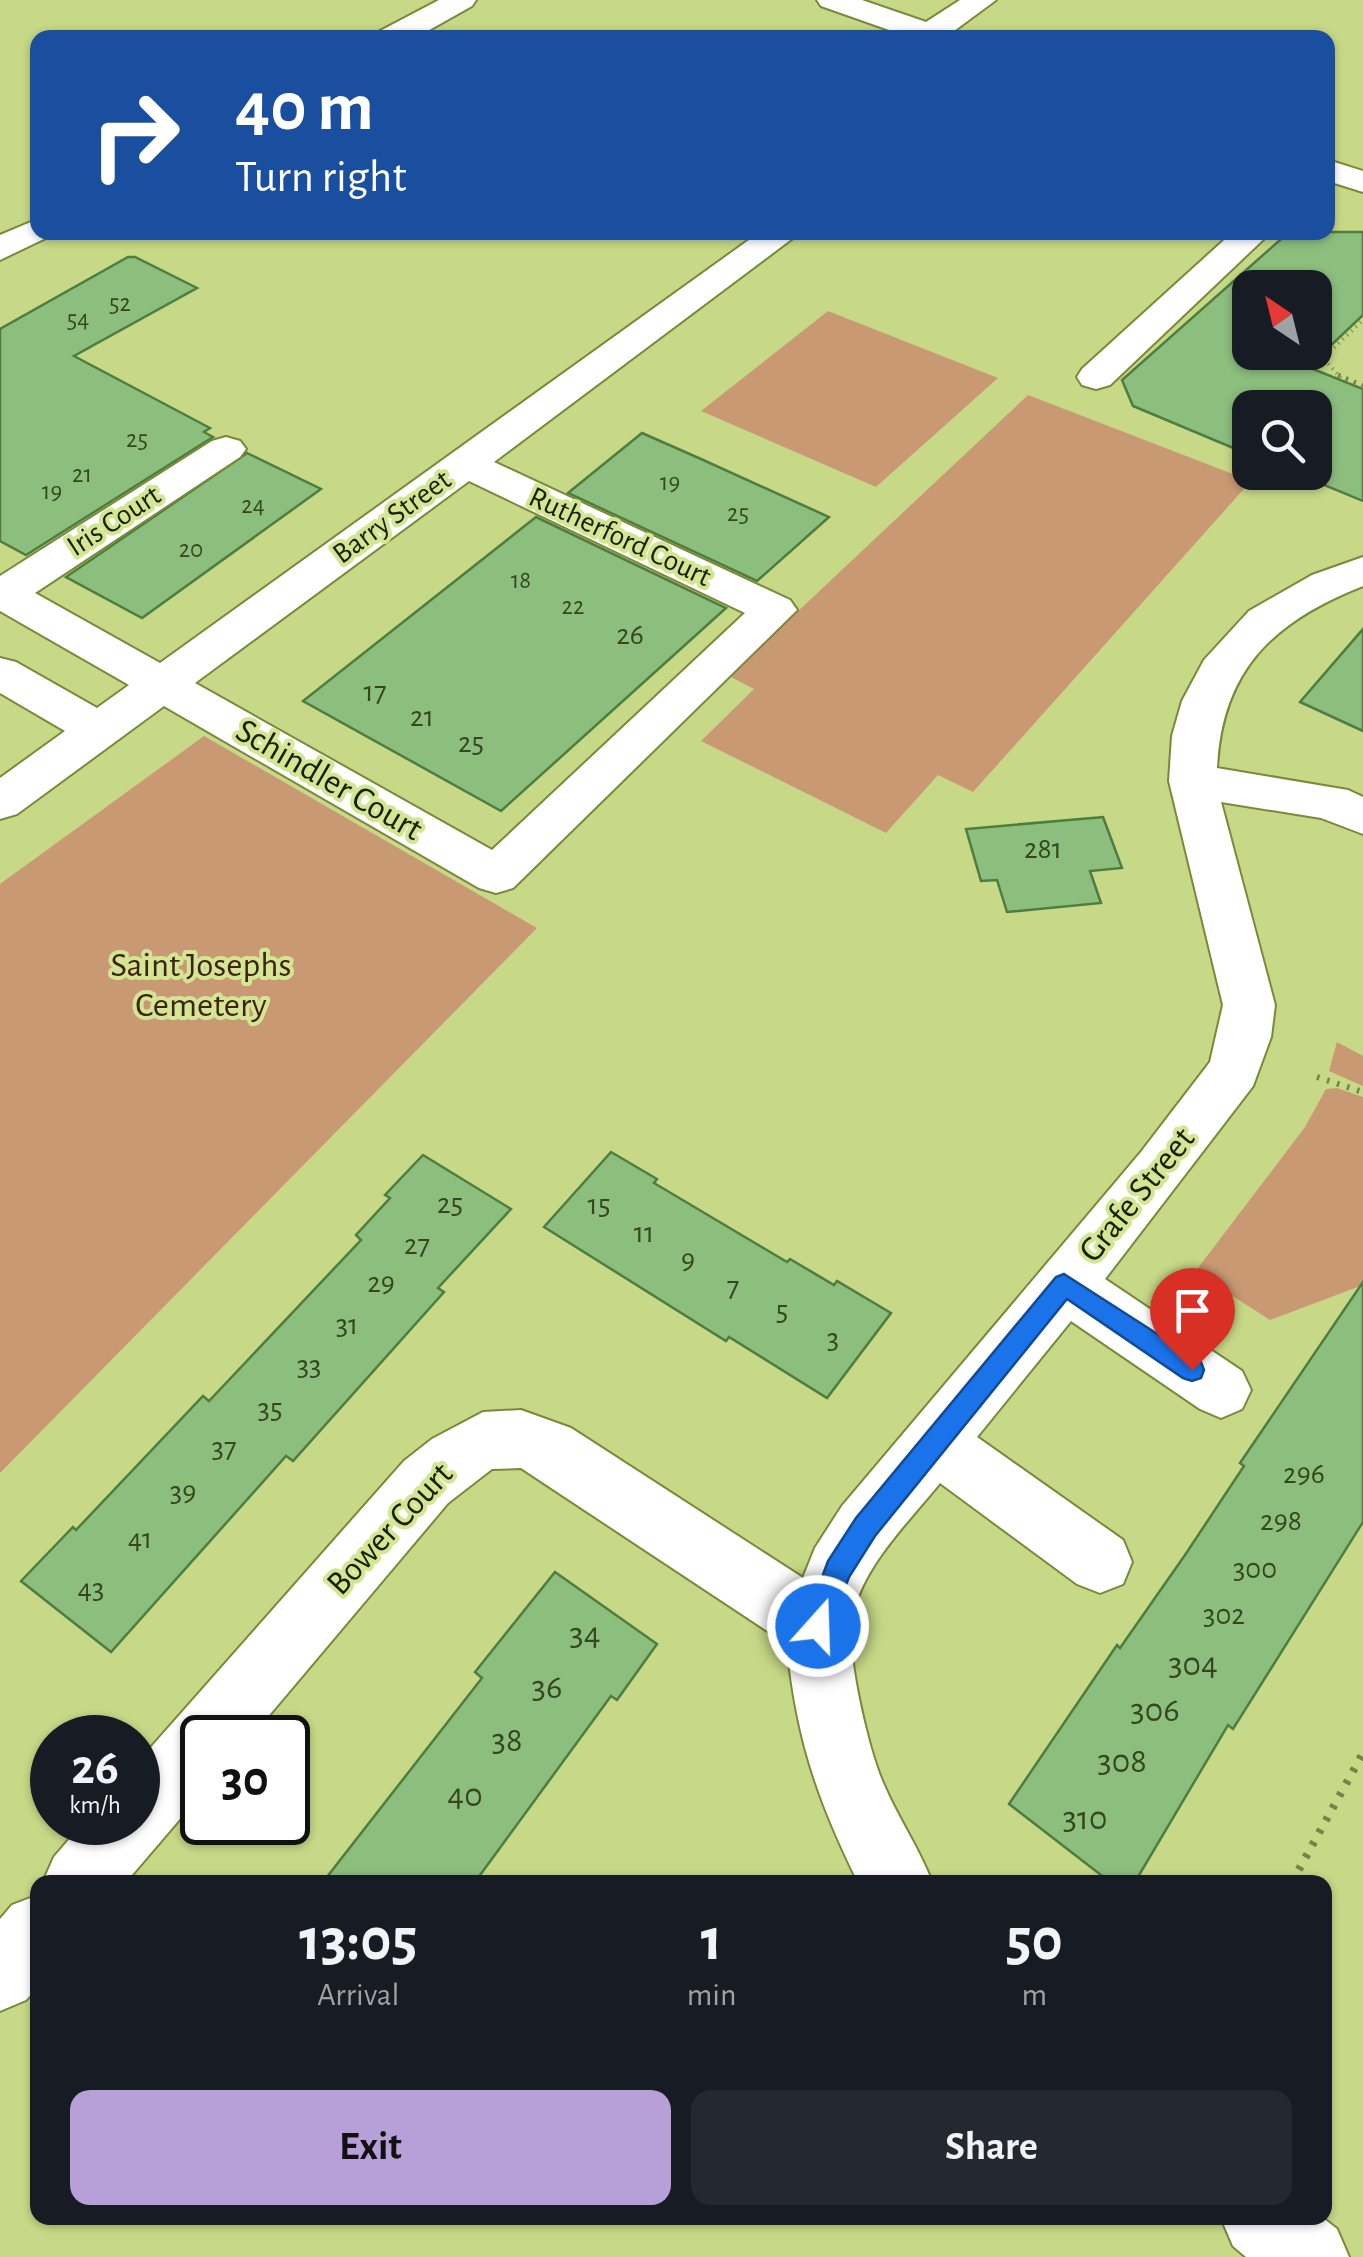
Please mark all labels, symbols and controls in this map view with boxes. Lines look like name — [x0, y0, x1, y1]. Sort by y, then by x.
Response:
icon: right — [70, 70, 200, 200]
text: 40 m — [235, 73, 374, 143]
text: Turn right — [235, 155, 407, 200]
north arrow — [1232, 270, 1332, 370]
map controls — [1232, 270, 1332, 490]
house number: 52 — [109, 291, 131, 316]
house number: 54 — [67, 307, 89, 332]
button: search — [1232, 390, 1332, 490]
house number: 25 — [126, 427, 148, 452]
house number: 21 — [72, 462, 92, 487]
street label: Barry Street — [327, 464, 457, 570]
house number: 19 — [660, 470, 680, 495]
house number: 19 — [42, 479, 62, 504]
street label: Iris Court — [62, 480, 166, 562]
street label: Rutherford Court — [524, 482, 716, 592]
house number: 24 — [241, 493, 265, 518]
house number: 25 — [727, 501, 749, 526]
house number: 20 — [179, 537, 203, 562]
house number: 18 — [511, 568, 531, 593]
house number: 22 — [562, 594, 584, 619]
house number: 26 — [616, 620, 644, 650]
house number: 17 — [364, 677, 386, 707]
house number: 21 — [410, 702, 434, 732]
street label: Schindler Court — [230, 713, 428, 847]
house number: 25 — [458, 728, 484, 758]
house number: 281 — [1024, 834, 1062, 864]
park label: Saint Josephs Cemetery — [111, 948, 291, 1023]
street label: Grafe Street — [1073, 1121, 1201, 1269]
house number: 25 — [437, 1189, 463, 1219]
house number: 15 — [588, 1190, 610, 1220]
house number: 11 — [634, 1218, 654, 1248]
house number: 27 — [404, 1230, 430, 1260]
house number: 9 — [681, 1245, 695, 1275]
house number: 29 — [367, 1268, 395, 1298]
pin — [1150, 1268, 1235, 1371]
house number: 7 — [727, 1272, 739, 1302]
icon: arrive — [1165, 1283, 1220, 1338]
house number: 5 — [776, 1296, 788, 1326]
house number: 31 — [336, 1310, 358, 1340]
house number: 3 — [827, 1324, 839, 1354]
house number: 33 — [297, 1351, 321, 1381]
house number: 35 — [258, 1394, 282, 1424]
house number: 37 — [212, 1433, 236, 1463]
street label: Bower Court — [321, 1456, 459, 1602]
house number: 296 — [1283, 1459, 1325, 1489]
house number: 39 — [170, 1477, 196, 1507]
house number: 298 — [1260, 1506, 1302, 1536]
house number: 41 — [128, 1524, 152, 1554]
house number: 300 — [1233, 1554, 1277, 1584]
house number: 43 — [78, 1574, 104, 1604]
position arrow — [766, 1574, 870, 1678]
house number: 302 — [1203, 1600, 1245, 1630]
house number: 34 — [569, 1617, 601, 1652]
house number: 304 — [1168, 1647, 1218, 1682]
house number: 36 — [532, 1670, 562, 1705]
house number: 306 — [1130, 1693, 1180, 1728]
speed limit sign: 30 — [180, 1715, 310, 1845]
house number: 38 — [491, 1723, 523, 1758]
text: 26 — [71, 1743, 119, 1793]
house number: 308 — [1097, 1744, 1147, 1779]
house number: 40 — [447, 1778, 483, 1813]
text: km/h — [69, 1793, 121, 1818]
house number: 310 — [1063, 1801, 1107, 1836]
text: 13:05 — [299, 1911, 418, 1971]
text: 1 — [701, 1911, 722, 1971]
text: 50 — [1006, 1911, 1063, 1971]
text: Arrival — [317, 1979, 399, 2011]
text: min — [687, 1979, 737, 2011]
text: m — [1021, 1979, 1047, 2011]
button: Exit — [70, 2090, 671, 2205]
button: Share — [691, 2090, 1292, 2205]

